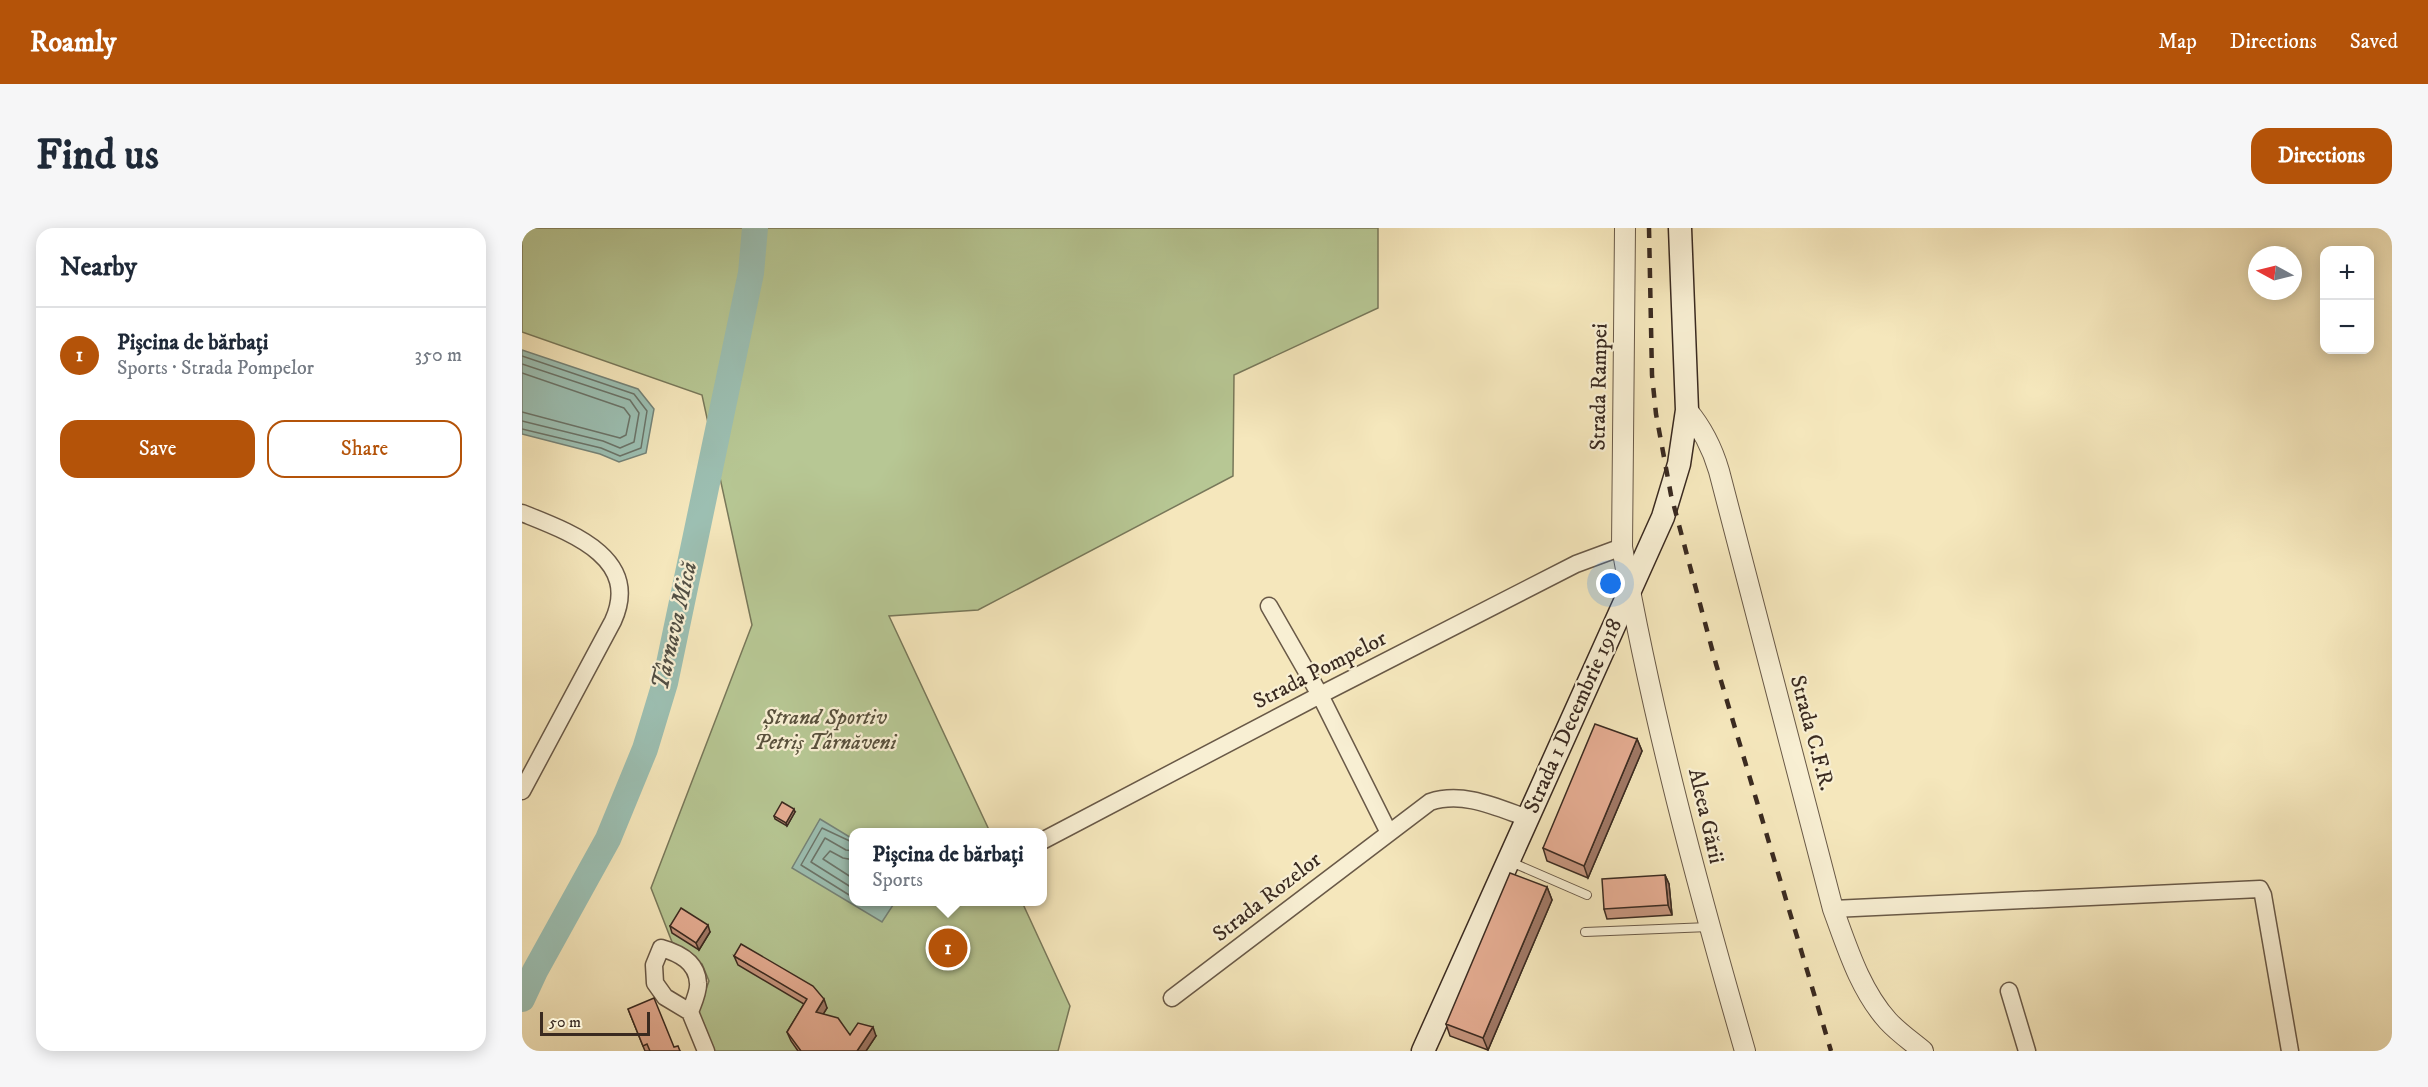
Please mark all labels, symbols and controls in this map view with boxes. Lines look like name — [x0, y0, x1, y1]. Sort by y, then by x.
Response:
text: Roamly — [30, 25, 116, 60]
text: Map — [2158, 29, 2197, 55]
text: Directions — [2230, 29, 2317, 55]
text: Saved — [2350, 29, 2398, 55]
button: Directions — [2251, 128, 2392, 184]
text: Find us — [36, 130, 159, 182]
north arrow — [2248, 246, 2302, 300]
map controls — [2320, 246, 2374, 354]
button: + — [2320, 246, 2374, 300]
text: Nearby — [60, 251, 137, 284]
button: − — [2320, 300, 2374, 354]
street label: Strada Rampei — [1584, 323, 1614, 451]
text: Pișcina de bărbați — [117, 329, 269, 356]
text: 1 — [76, 343, 83, 368]
text: 350 m — [415, 343, 462, 368]
text: Sports · Strada Pompelor — [117, 356, 314, 381]
button: Save — [60, 420, 255, 478]
button: Share — [267, 420, 462, 478]
water label: Târnava Mică — [646, 558, 704, 693]
your location — [1596, 569, 1625, 598]
street label: Strada 1 Decembrie 1918 — [1518, 614, 1628, 818]
street label: Strada Pompelor — [1249, 624, 1392, 715]
street label: Strada C.F.R. — [1784, 672, 1840, 794]
park label: Ștrand Sportiv Petriș Târnăveni — [754, 704, 898, 756]
street label: Aleea Gării — [1682, 766, 1730, 866]
popup — [849, 828, 1047, 906]
text: Pișcina de bărbați — [872, 841, 1024, 868]
street label: Strada Rozelor — [1207, 846, 1327, 948]
text: Sports — [872, 868, 923, 893]
pin: 1 — [928, 926, 968, 970]
scale bar — [540, 1009, 650, 1036]
text: 50 m — [549, 1012, 581, 1032]

